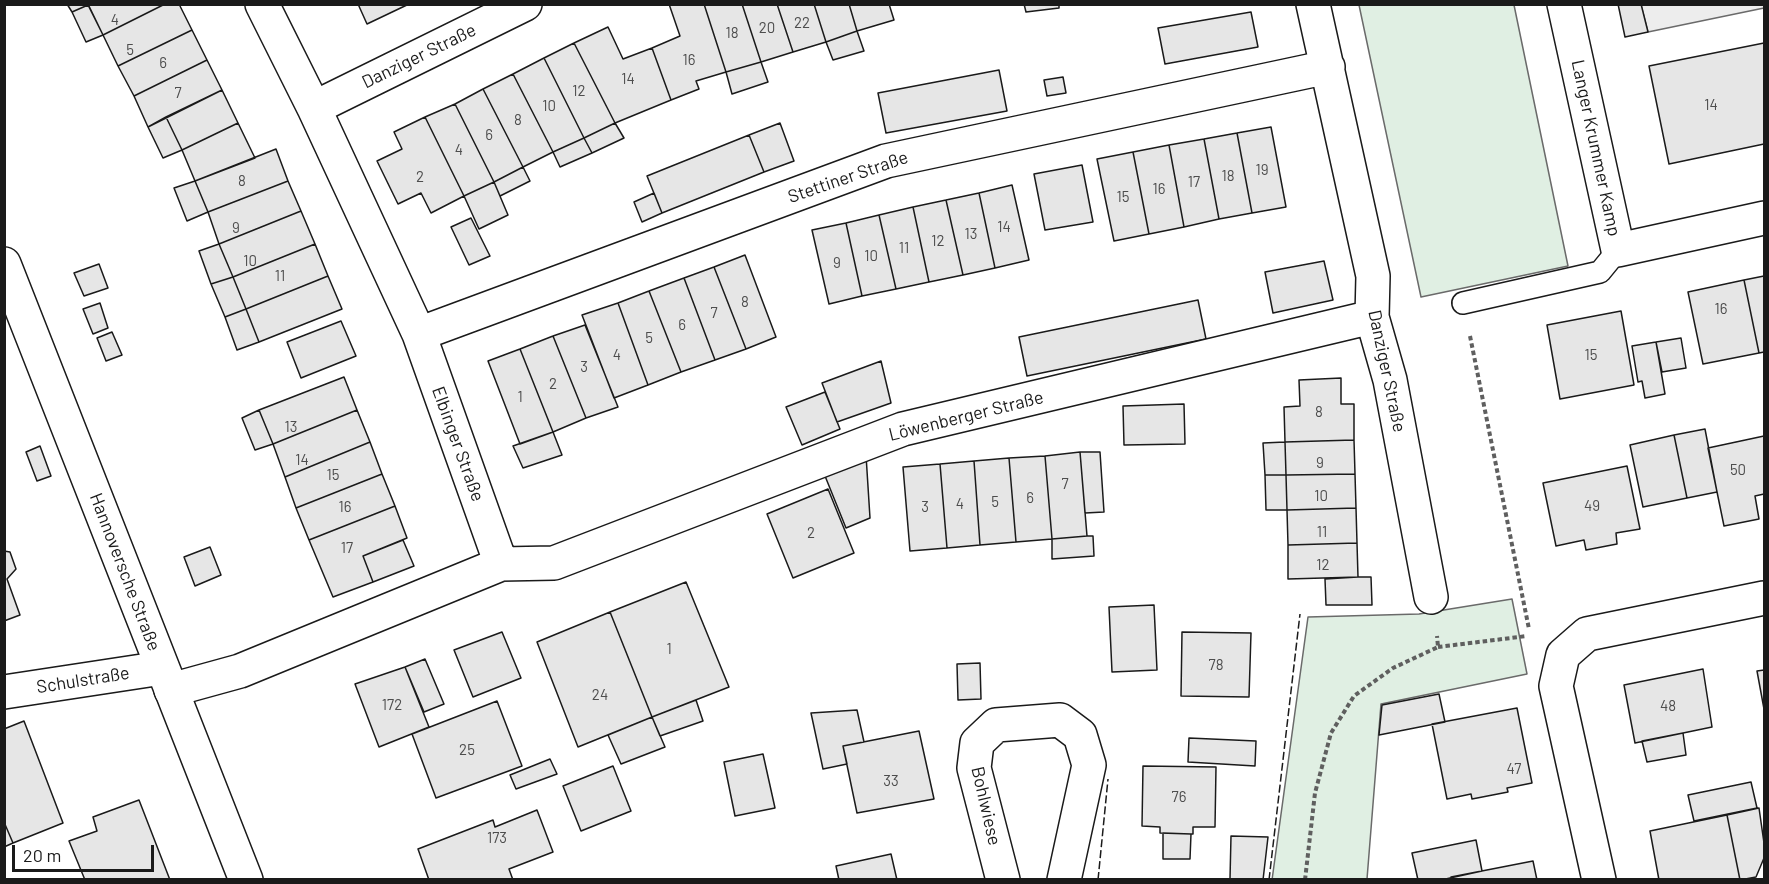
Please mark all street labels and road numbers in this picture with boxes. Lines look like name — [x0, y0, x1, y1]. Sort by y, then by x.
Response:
street label: Danziger Straße — [358, 19, 480, 93]
street label: Langer Krummer Kamp — [1567, 58, 1625, 238]
street label: Stettiner Straße — [785, 146, 911, 208]
street label: Danziger Straße — [1364, 308, 1410, 434]
street label: Elbinger Straße — [427, 383, 489, 505]
street label: Löwenberger Straße — [886, 386, 1046, 446]
street label: Hannoversche Straße — [85, 490, 165, 654]
street label: Schulstraße — [35, 662, 131, 698]
street label: Bohlwiese — [966, 765, 1006, 847]

